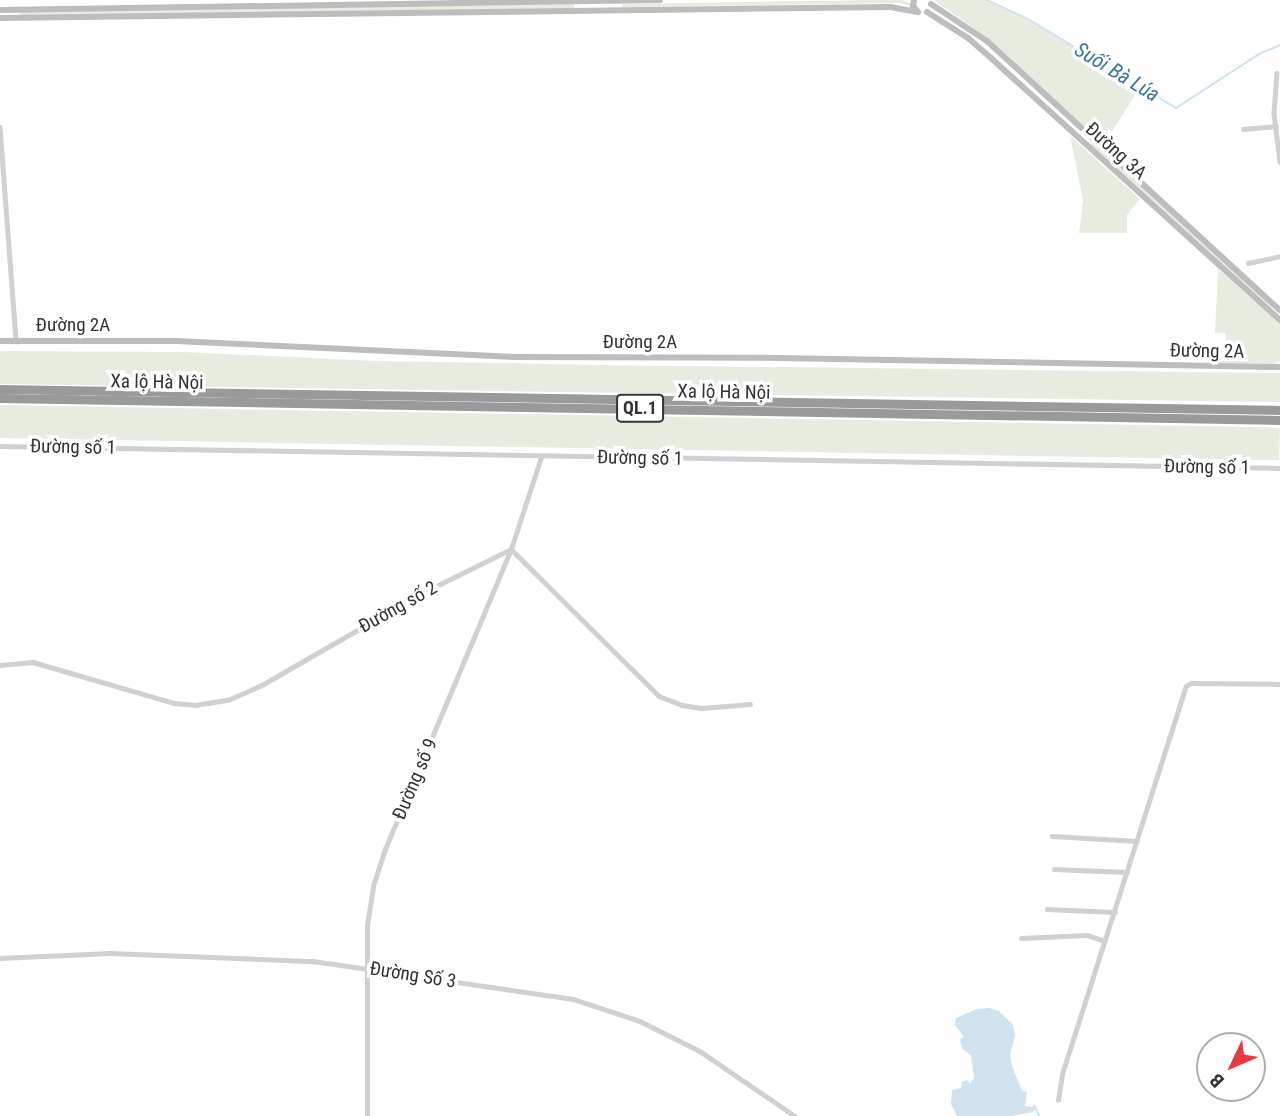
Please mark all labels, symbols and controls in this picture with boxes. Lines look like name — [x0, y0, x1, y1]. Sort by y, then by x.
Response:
water label: Suối Bà Lúa — [1070, 37, 1164, 107]
street label: Đường 3A — [1081, 118, 1151, 184]
street label: Đường 2A — [36, 314, 110, 336]
street label: Đường 2A — [603, 331, 677, 353]
street label: Đường 2A — [1170, 339, 1244, 363]
street label: Xa lộ Hà Nội — [110, 370, 204, 394]
street label: Xa lộ Hà Nội — [677, 380, 771, 404]
road number: QL.1 — [616, 394, 664, 422]
street label: Đường số 1 — [30, 435, 116, 459]
street label: Đường số 1 — [597, 446, 683, 470]
street label: Đường số 1 — [1164, 455, 1250, 479]
street label: Đường số 2 — [355, 576, 441, 638]
street label: Đường số 9 — [388, 735, 442, 823]
street label: Đường Số 3 — [368, 957, 458, 993]
north arrow — [1196, 1032, 1266, 1102]
text: B — [1205, 1069, 1229, 1092]

